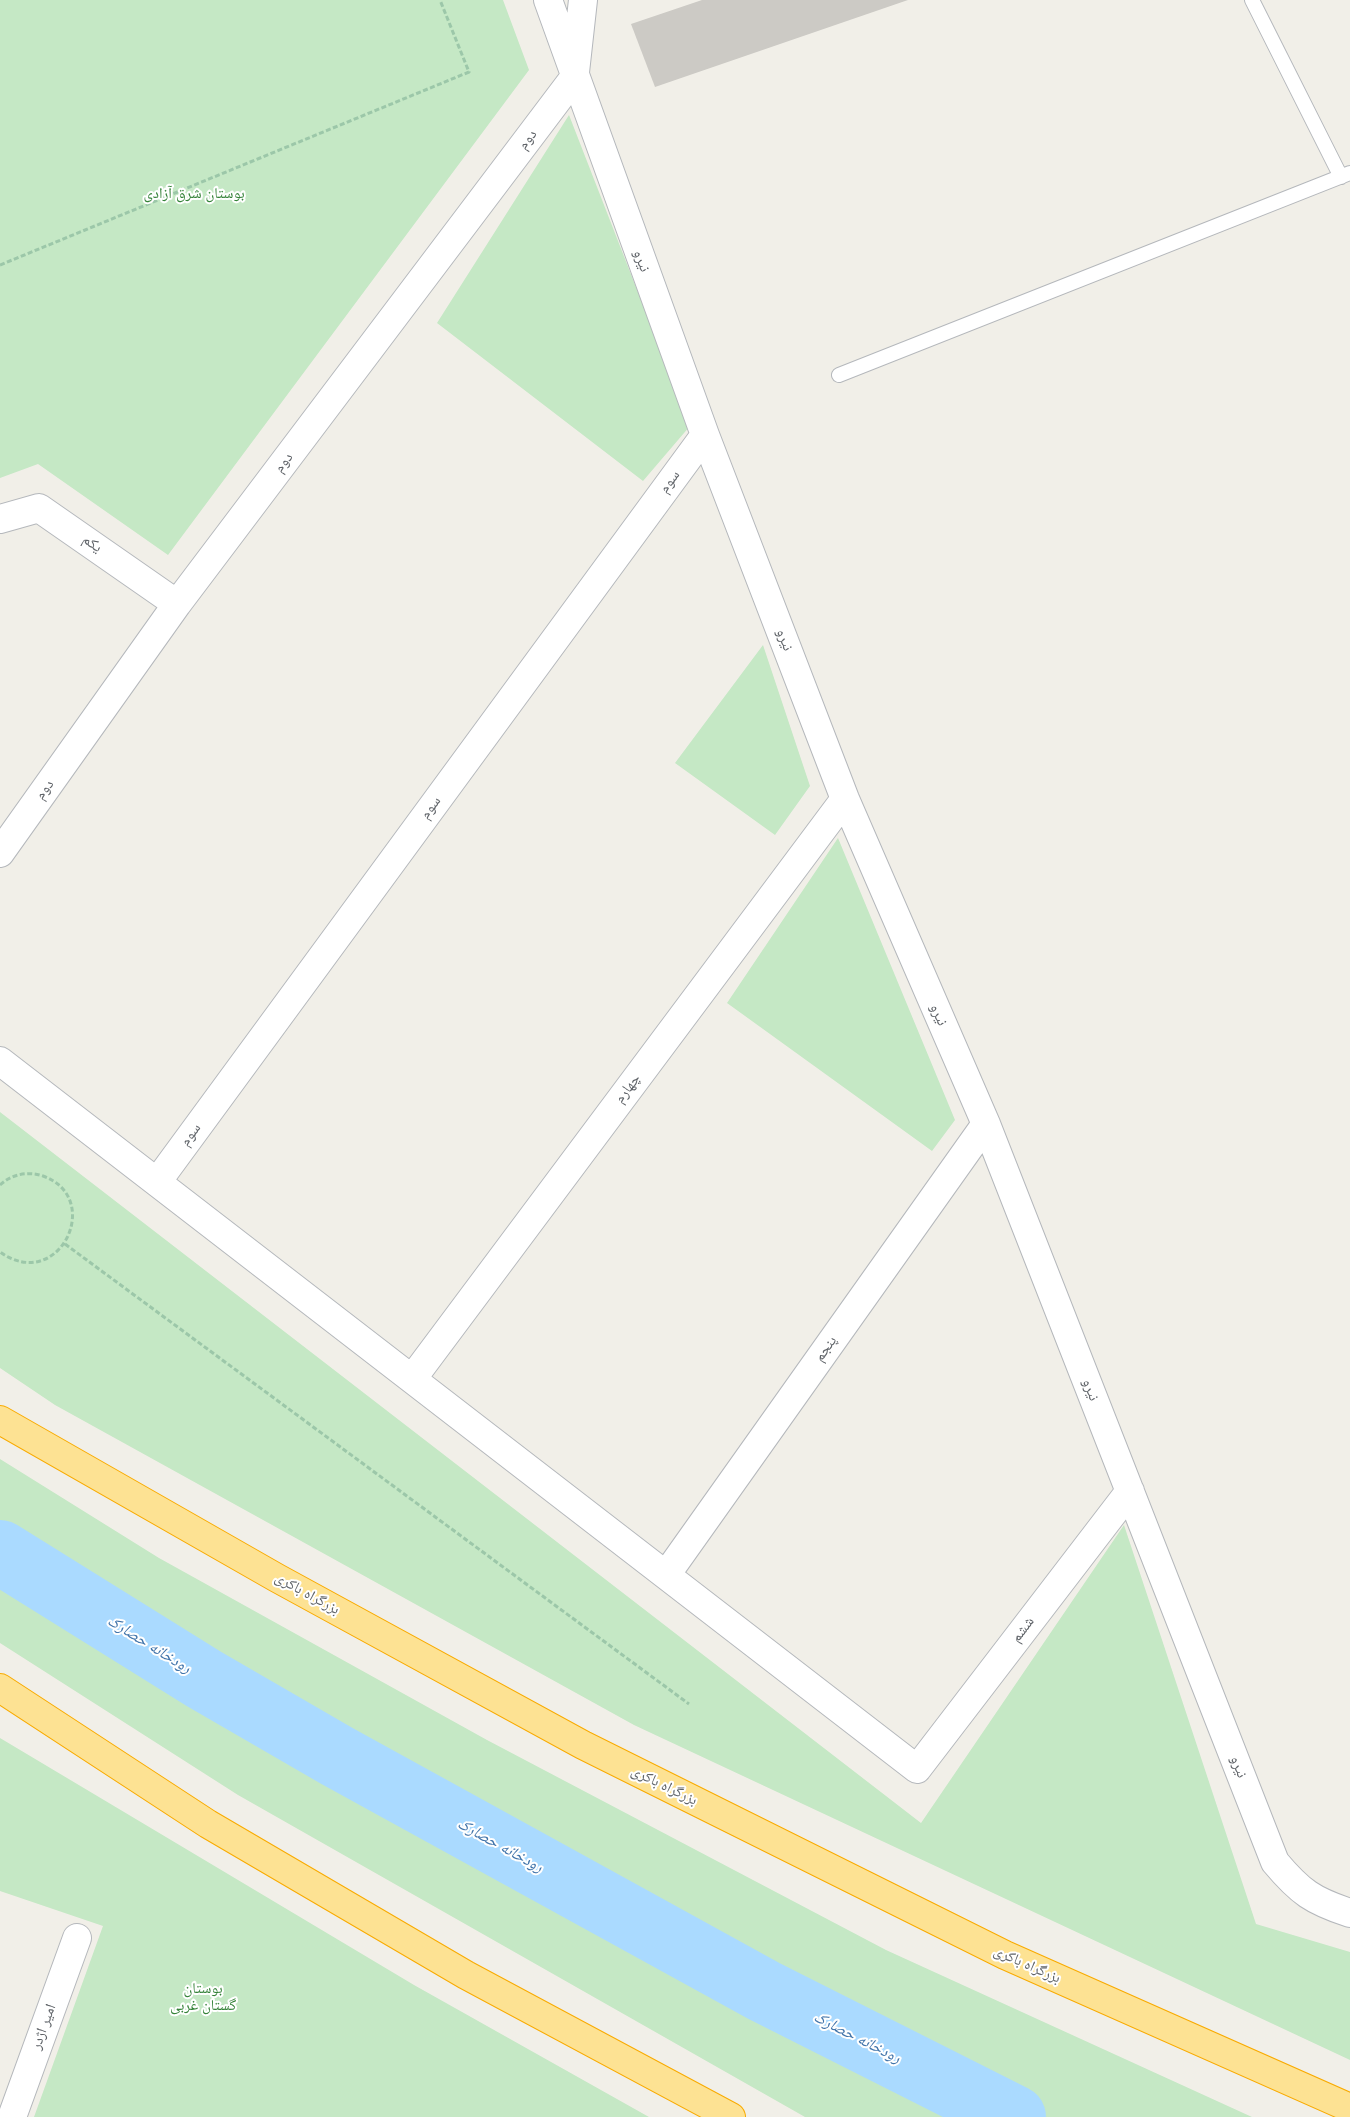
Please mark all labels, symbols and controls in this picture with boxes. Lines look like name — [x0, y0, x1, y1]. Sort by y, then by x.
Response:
street label: دوم — [515, 126, 541, 154]
park label: بوستان شرق آزادی — [143, 185, 245, 203]
street label: نیرو — [629, 247, 653, 275]
street label: دوم — [271, 449, 297, 477]
street label: سوم — [656, 467, 684, 497]
street label: یکم — [79, 531, 105, 557]
street label: نیرو — [772, 626, 796, 654]
street label: دوم — [32, 776, 58, 804]
street label: سوم — [417, 793, 445, 823]
street label: نیرو — [925, 1001, 951, 1029]
street label: چهارم — [611, 1071, 645, 1107]
street label: سوم — [177, 1120, 205, 1150]
street label: پنجم — [811, 1333, 841, 1365]
street label: نیرو — [1078, 1376, 1102, 1404]
street label: بزرگراه باکری — [271, 1569, 343, 1619]
water label: رودخانه حصارک — [103, 1612, 195, 1678]
street label: ششم — [1007, 1614, 1039, 1646]
street label: نیرو — [1226, 1753, 1250, 1781]
street label: بزرگراه باکری — [628, 1762, 700, 1810]
water label: رودخانه حصارک — [454, 1814, 546, 1878]
street label: بزرگراه باکری — [991, 1942, 1063, 1988]
park label: بوستان گستان غربی — [170, 1980, 236, 2015]
street label: امیر اژدر — [27, 2002, 61, 2052]
water label: رودخانه حصارک — [810, 2008, 904, 2068]

